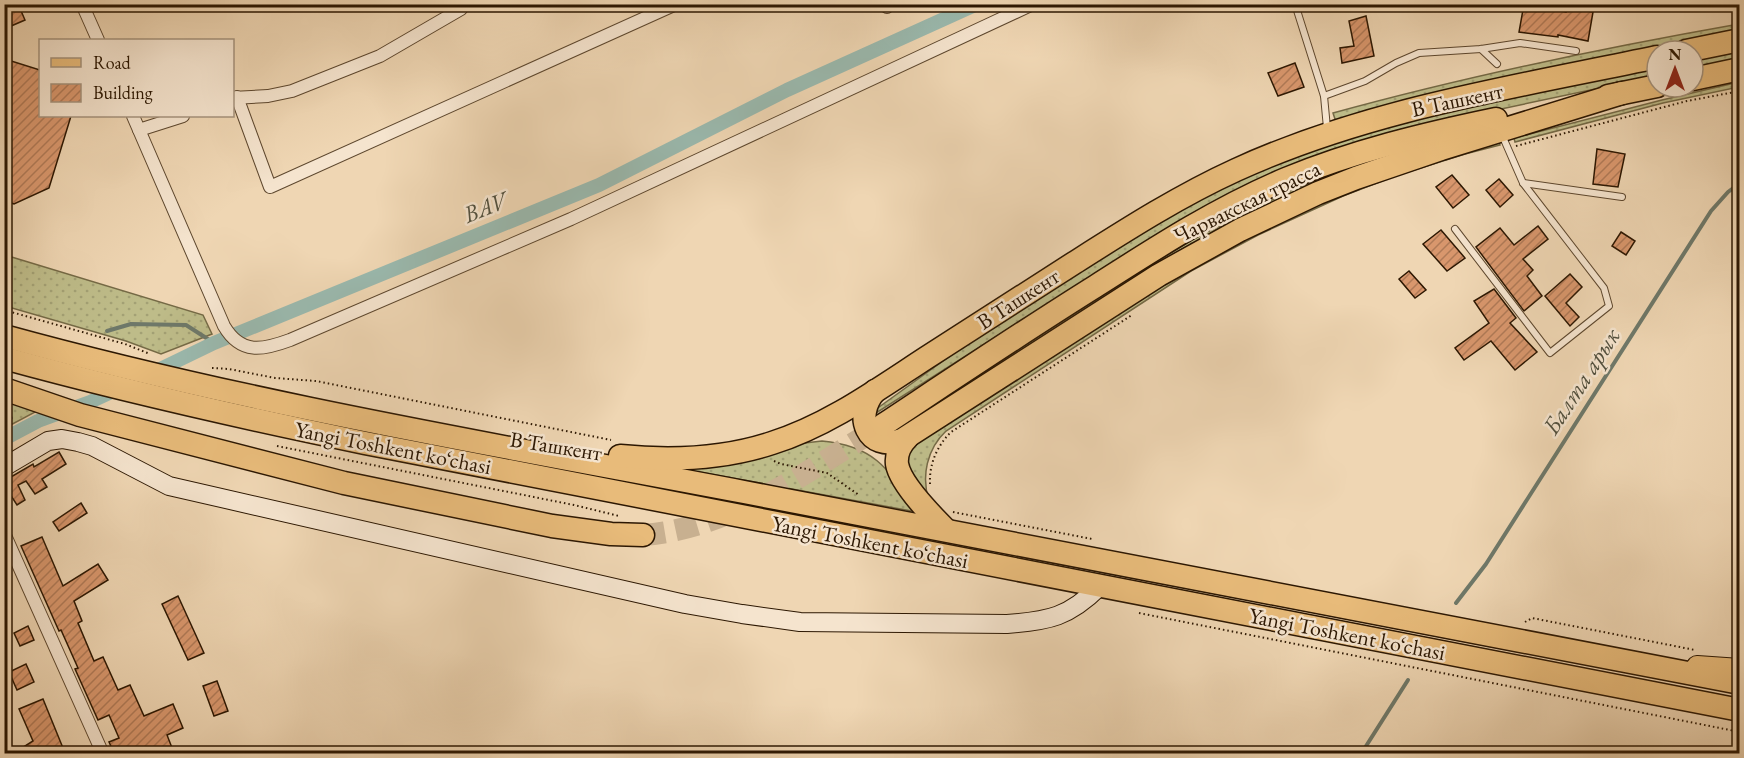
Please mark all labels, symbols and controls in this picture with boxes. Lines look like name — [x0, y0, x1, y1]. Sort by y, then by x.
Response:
legend — [39, 39, 234, 117]
north arrow — [1645, 39, 1705, 99]
text: N — [1669, 44, 1682, 65]
text: Road — [93, 51, 132, 74]
street label: В Ташкент — [1409, 76, 1505, 124]
text: Building — [93, 81, 153, 104]
street label: Чарвакская трасса — [1169, 154, 1325, 250]
water label: BAV — [458, 183, 515, 230]
street label: В Ташкент — [971, 262, 1065, 336]
water label: Балта арык — [1535, 321, 1627, 441]
street label: Yangi Toshkent ko‘chasi — [292, 415, 494, 481]
street label: В Ташкент — [508, 424, 604, 468]
street label: Yangi Toshkent ko‘chasi — [769, 509, 971, 575]
street label: Yangi Toshkent ko‘chasi — [1246, 601, 1448, 667]

